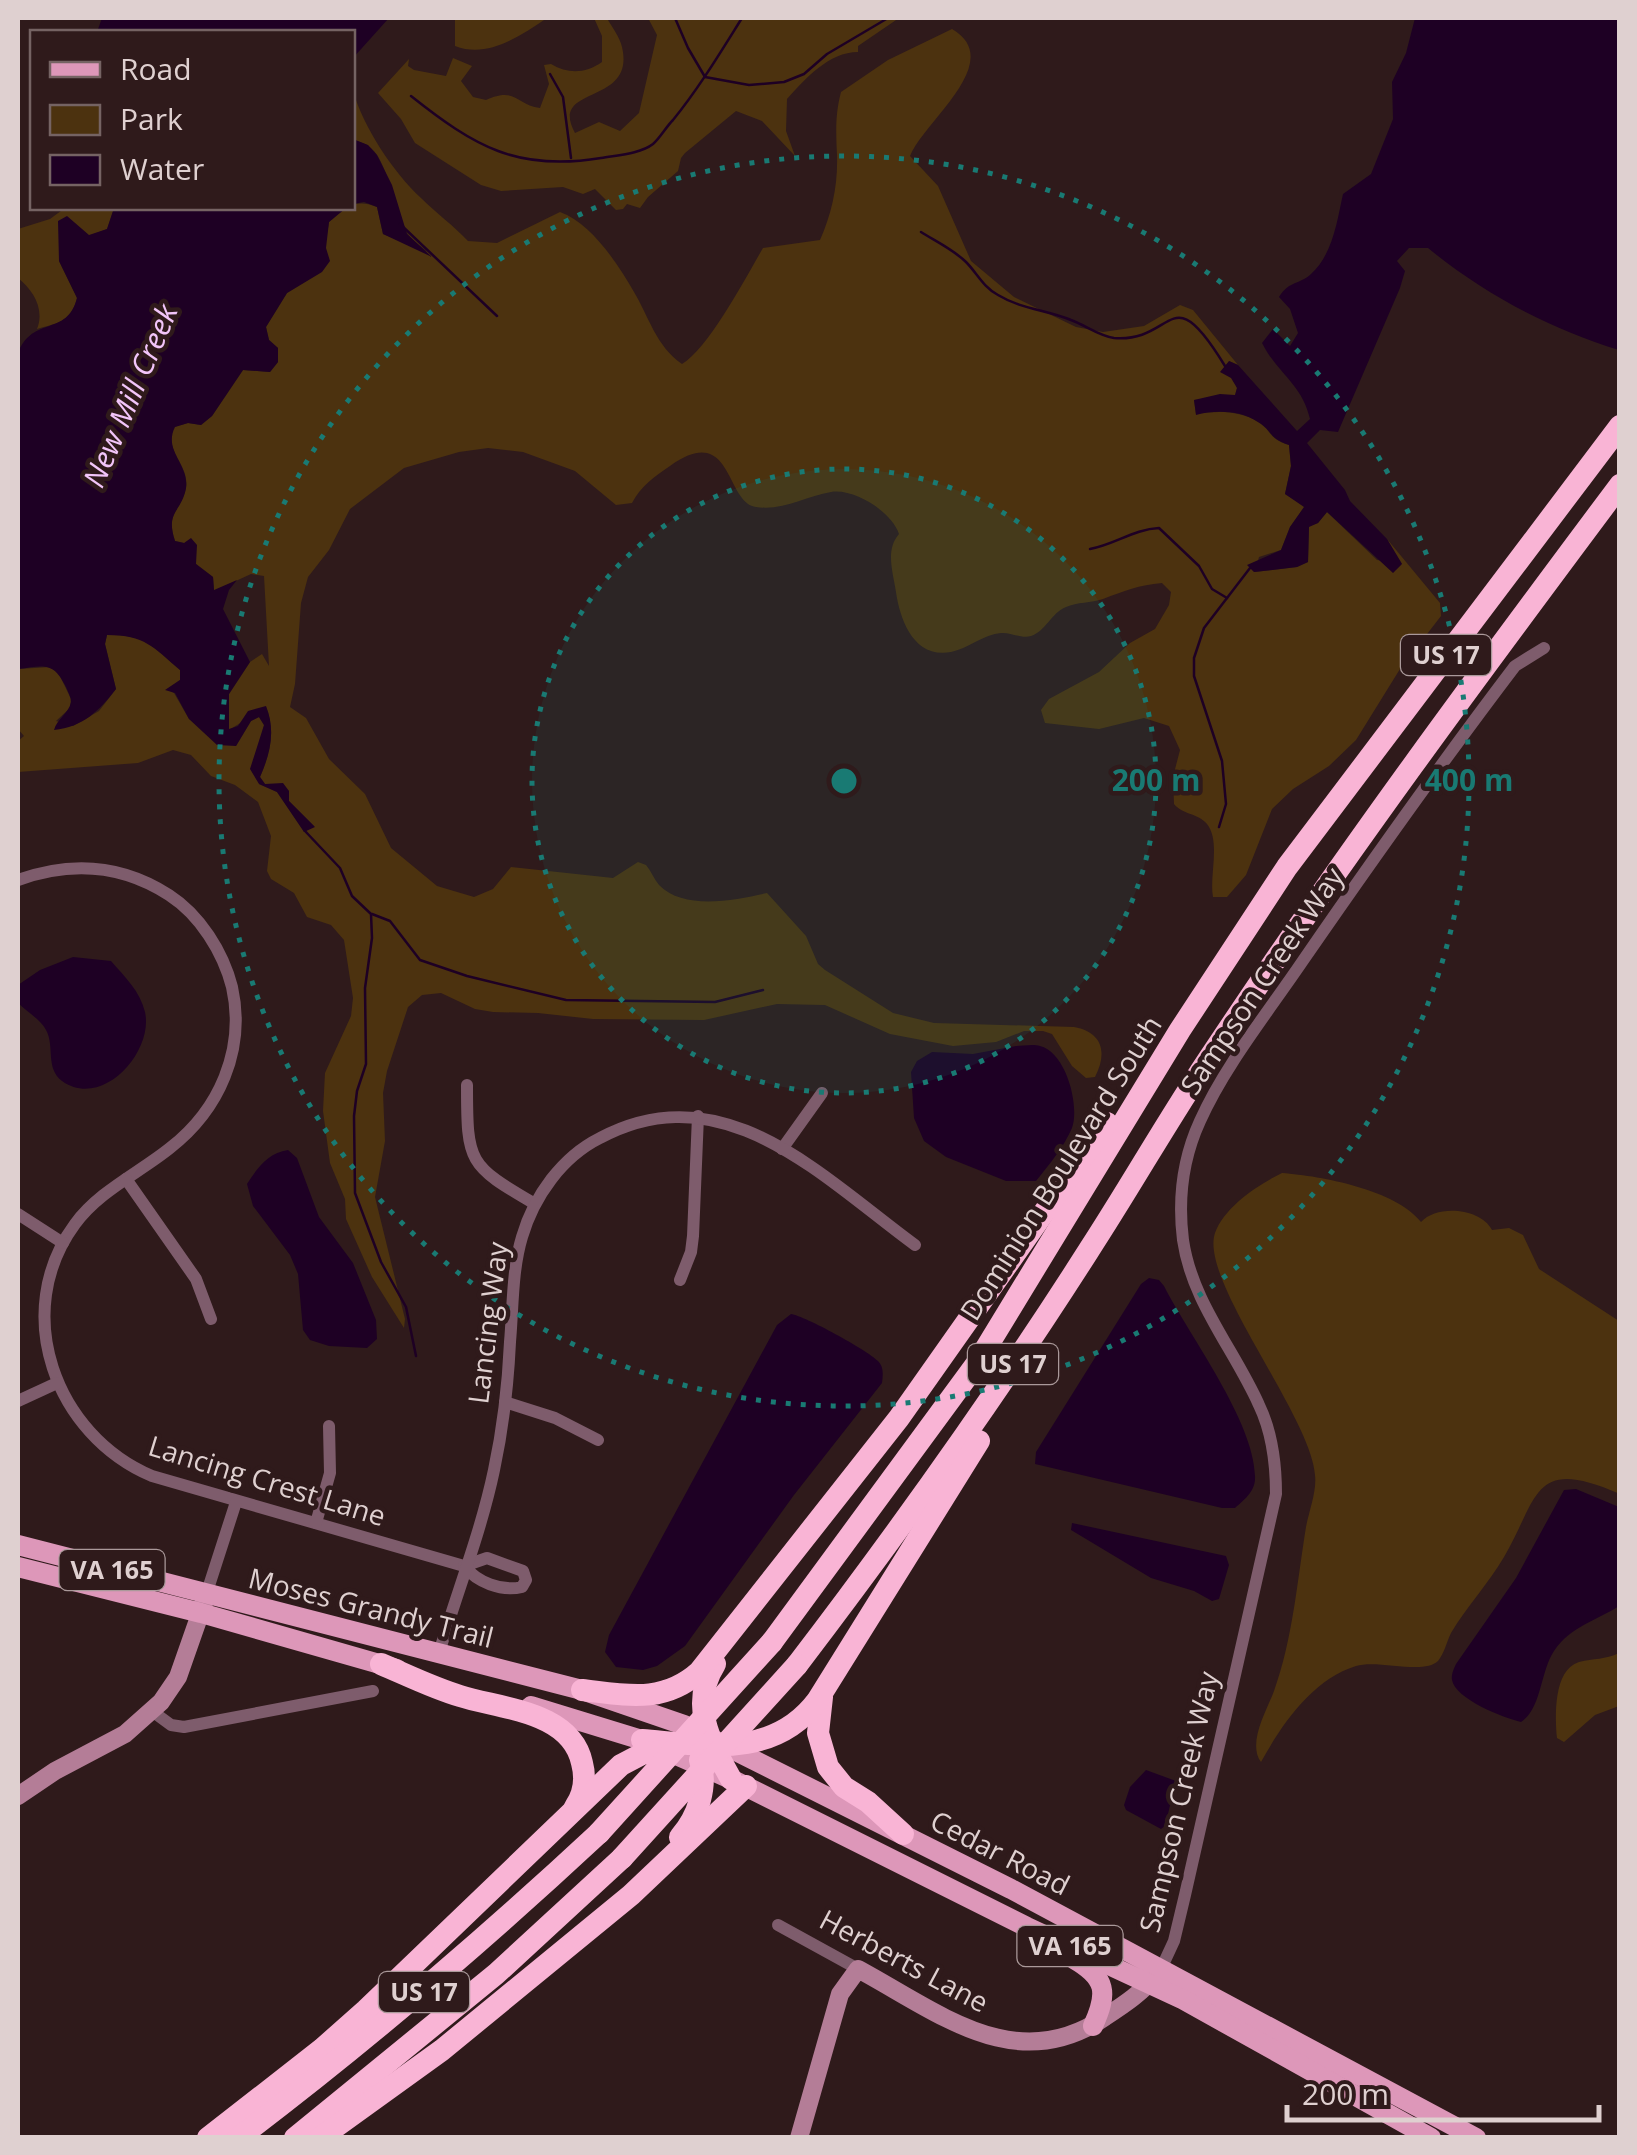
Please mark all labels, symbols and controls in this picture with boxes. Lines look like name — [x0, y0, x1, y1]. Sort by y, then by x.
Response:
legend — [30, 30, 355, 210]
text: Road — [120, 48, 192, 89]
text: Park — [120, 98, 183, 139]
text: Water — [120, 148, 204, 189]
water label: New Mill Creek — [73, 296, 187, 493]
road number: US 17 — [1401, 635, 1491, 675]
text: 200 m — [1112, 759, 1200, 800]
text: 400 m — [1425, 759, 1513, 800]
centre of rings — [826, 763, 862, 799]
street label: Sampson Creek Way — [1171, 859, 1352, 1102]
street label: Dominion Boulevard South — [951, 1008, 1170, 1327]
street label: Lancing Way — [458, 1239, 516, 1406]
road number: US 17 — [968, 1344, 1058, 1384]
street label: Lancing Crest Lane — [144, 1426, 390, 1534]
road number: VA 165 — [59, 1550, 164, 1590]
street label: Moses Grandy Trail — [245, 1558, 498, 1656]
street label: Sampson Creek Way — [1130, 1667, 1227, 1936]
street label: Cedar Road — [924, 1801, 1077, 1903]
street label: Herberts Lane — [814, 1900, 995, 2021]
road number: VA 165 — [1018, 1926, 1122, 1966]
road number: US 17 — [379, 1972, 469, 2012]
scale bar — [1287, 2060, 1600, 2122]
text: 200 m — [1302, 2073, 1389, 2114]

